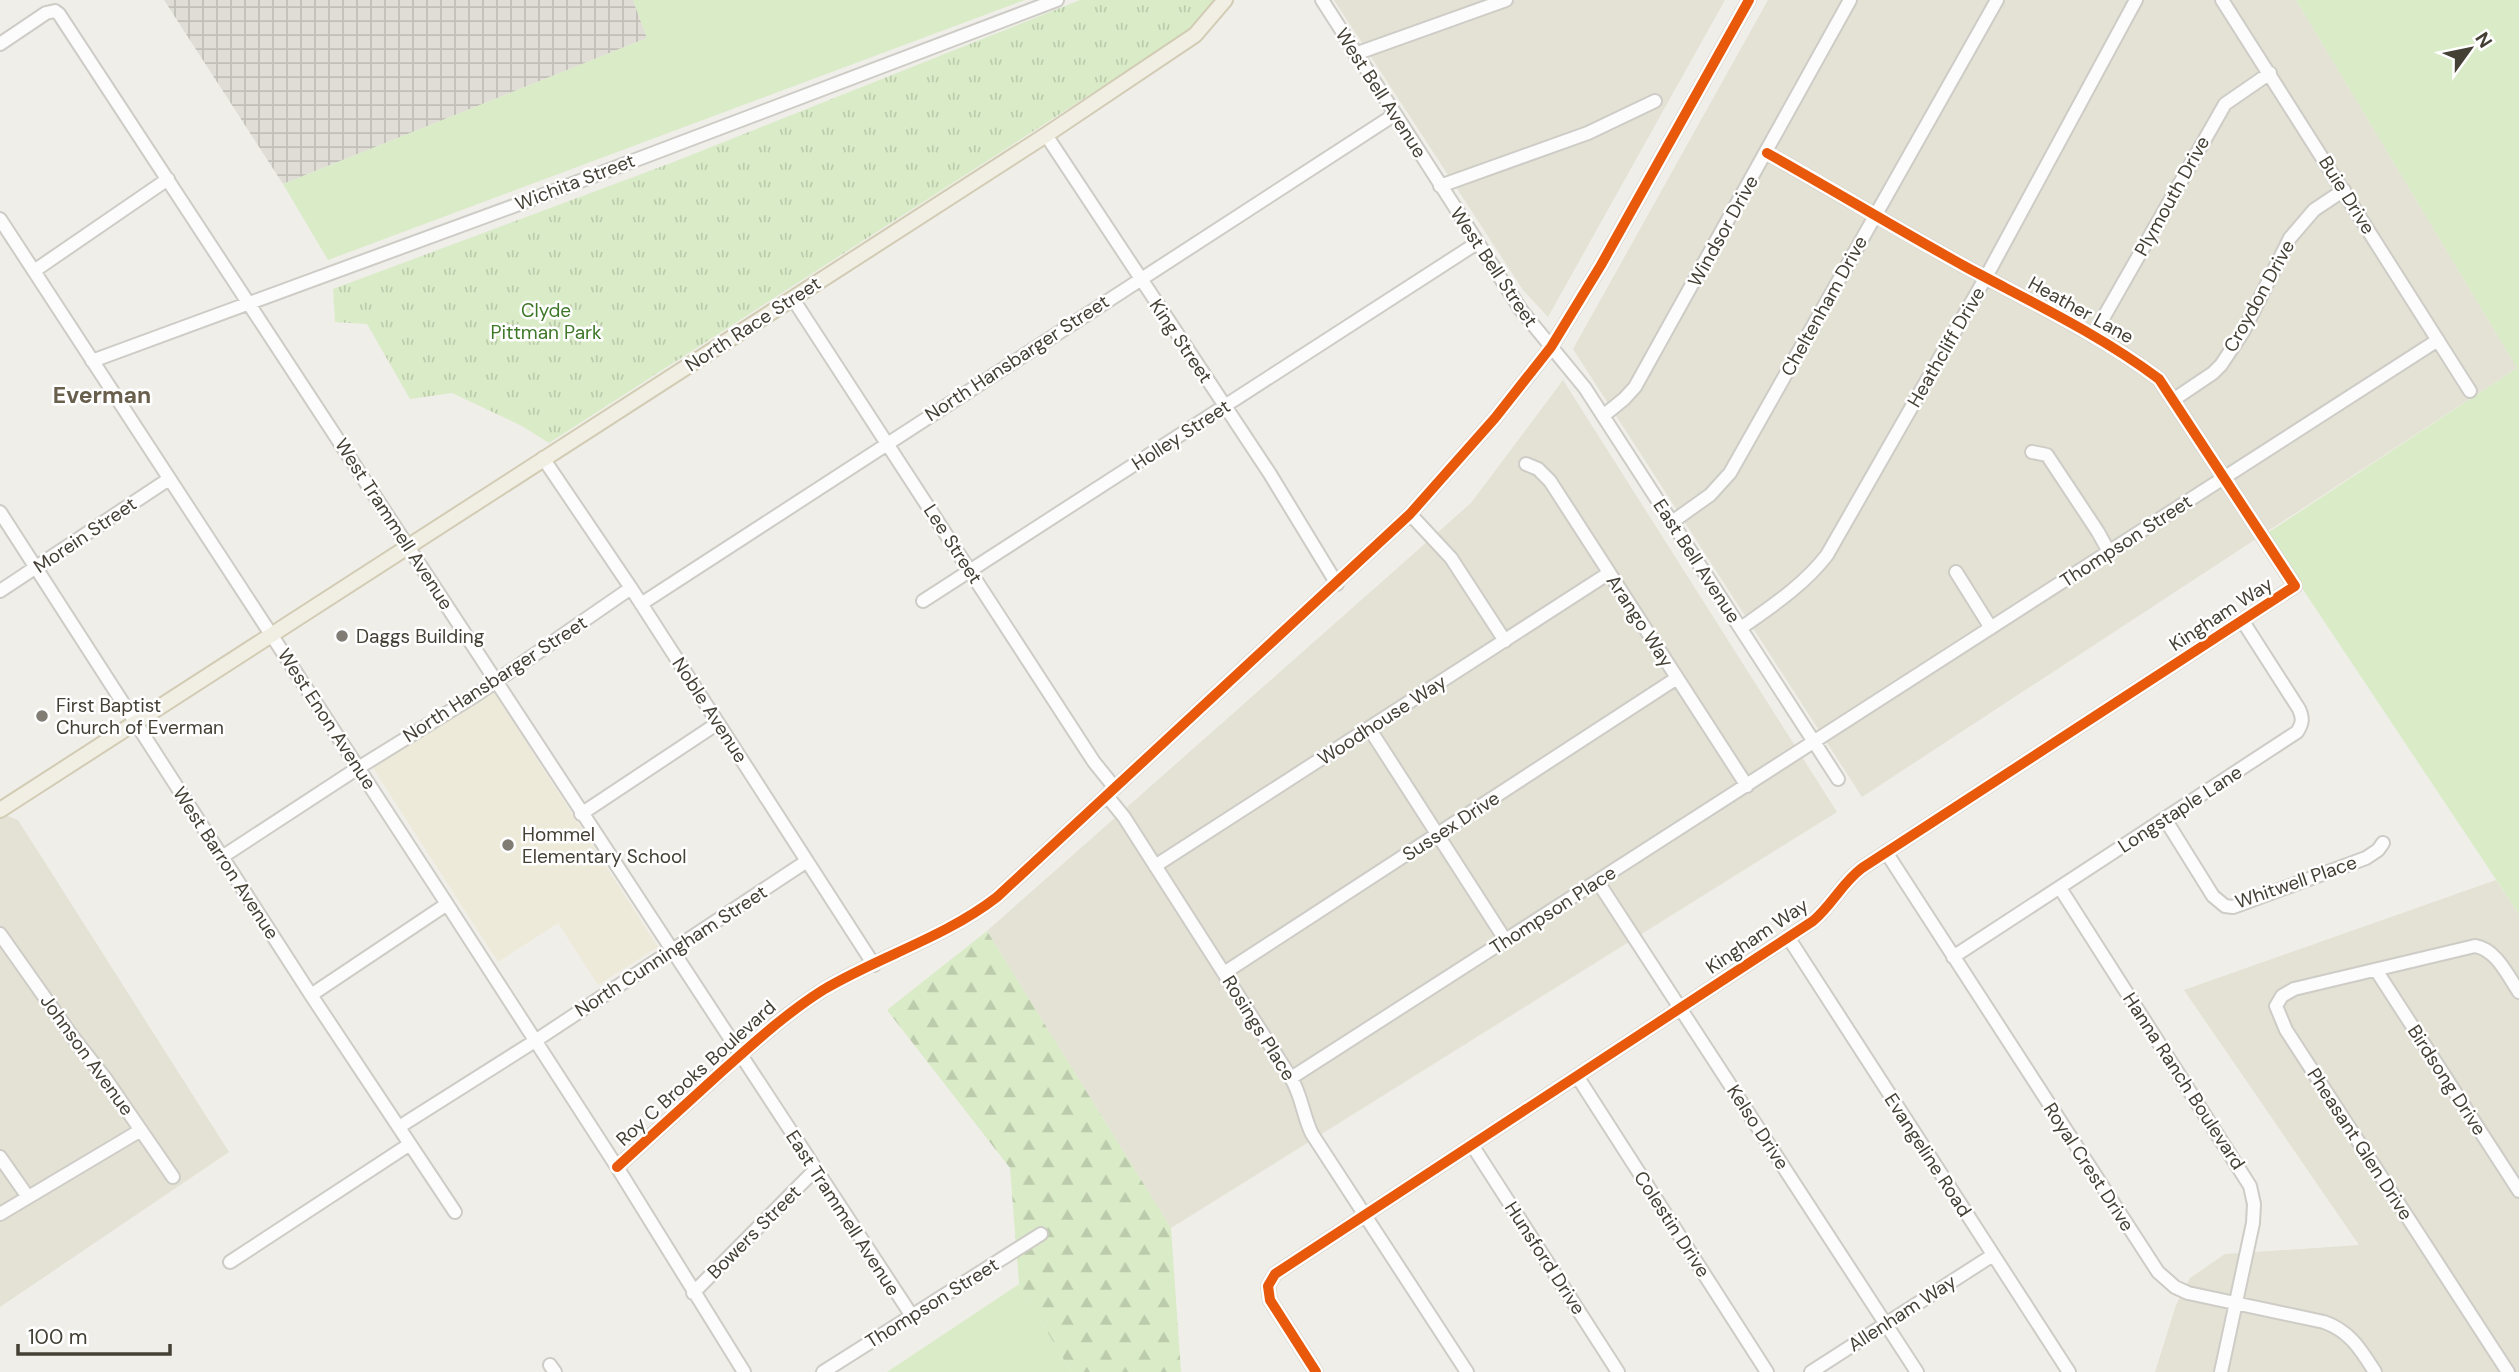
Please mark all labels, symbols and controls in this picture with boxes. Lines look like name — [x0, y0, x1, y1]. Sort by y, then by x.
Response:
north arrow — [2435, 14, 2505, 84]
street label: West Bell Avenue — [1330, 23, 1432, 163]
text: N — [2470, 27, 2498, 53]
street label: Plymouth Drive — [2129, 132, 2215, 260]
street label: Wichita Street — [512, 148, 638, 216]
street label: Buie Drive — [2313, 151, 2381, 239]
street label: Windsor Drive — [1682, 171, 1764, 291]
street label: West Bell Street — [1445, 202, 1543, 332]
street label: Cheltenham Drive — [1775, 231, 1873, 381]
street label: Croydon Drive — [2218, 235, 2300, 357]
street label: North Race Street — [680, 271, 826, 377]
street label: Heather Lane — [2024, 271, 2138, 349]
street label: Heathcliff Drive — [1901, 282, 1991, 412]
street label: North Hansbarger Street — [920, 289, 1114, 427]
street label: King Street — [1144, 294, 1218, 388]
park label: Clyde Pittman Park — [490, 298, 602, 345]
district label: Everman — [53, 380, 151, 410]
street label: Holley Street — [1127, 394, 1235, 476]
street label: West Trammell Avenue — [329, 434, 459, 614]
street label: Thompson Street — [2055, 489, 2197, 593]
street label: Morein Street — [29, 491, 141, 579]
street label: East Bell Avenue — [1648, 494, 1746, 628]
street label: Lee Street — [918, 499, 988, 589]
street label: Arango Way — [1601, 570, 1679, 672]
street label: Kingham Way — [2165, 571, 2278, 657]
street label: North Hansbarger Street — [398, 610, 592, 748]
place label: Daggs Building — [356, 624, 485, 649]
marker: Daggs Building — [334, 628, 350, 644]
street label: West Enon Avenue — [272, 644, 382, 794]
street label: Noble Avenue — [667, 652, 753, 768]
street label: Woodhouse Way — [1313, 669, 1451, 771]
place label: First Baptist Church of Everman — [56, 693, 224, 740]
marker: First Baptist Church of Everman — [34, 708, 50, 724]
street label: Longstaple Lane — [2113, 759, 2247, 859]
street label: West Barron Avenue — [167, 782, 285, 944]
street label: Sussex Drive — [1398, 785, 1504, 867]
place label: Hommel Elementary School — [522, 822, 686, 869]
marker: Hommel Elementary School — [500, 837, 516, 853]
street label: Whitwell Place — [2232, 849, 2360, 915]
street label: Thompson Place — [1485, 860, 1621, 960]
street label: North Cunningham Street — [570, 879, 772, 1023]
street label: Kingham Way — [1701, 892, 1813, 979]
street label: Rosings Place — [1217, 971, 1301, 1085]
street label: Hanna Ranch Boulevard — [2117, 988, 2251, 1174]
street label: Johnson Avenue — [35, 989, 139, 1121]
street label: Roy C Brooks Boulevard — [611, 995, 781, 1151]
street label: Birdsong Drive — [2402, 1020, 2492, 1140]
street label: Pheasant Glen Drive — [2301, 1063, 2419, 1225]
street label: Kelso Drive — [1721, 1080, 1795, 1174]
street label: Evangeline Road — [1879, 1089, 1977, 1221]
street label: Royal Crest Drive — [2038, 1098, 2140, 1236]
street label: East Trammell Avenue — [780, 1126, 906, 1300]
street label: Colestin Drive — [1628, 1166, 1716, 1282]
street label: Bowers Street — [702, 1180, 806, 1284]
street label: Hunsford Drive — [1499, 1197, 1591, 1319]
street label: Thompson Street — [861, 1252, 1003, 1354]
street label: Allenham Way — [1843, 1268, 1961, 1357]
scale bar — [18, 1312, 170, 1356]
text: 100 m — [28, 1323, 88, 1351]

